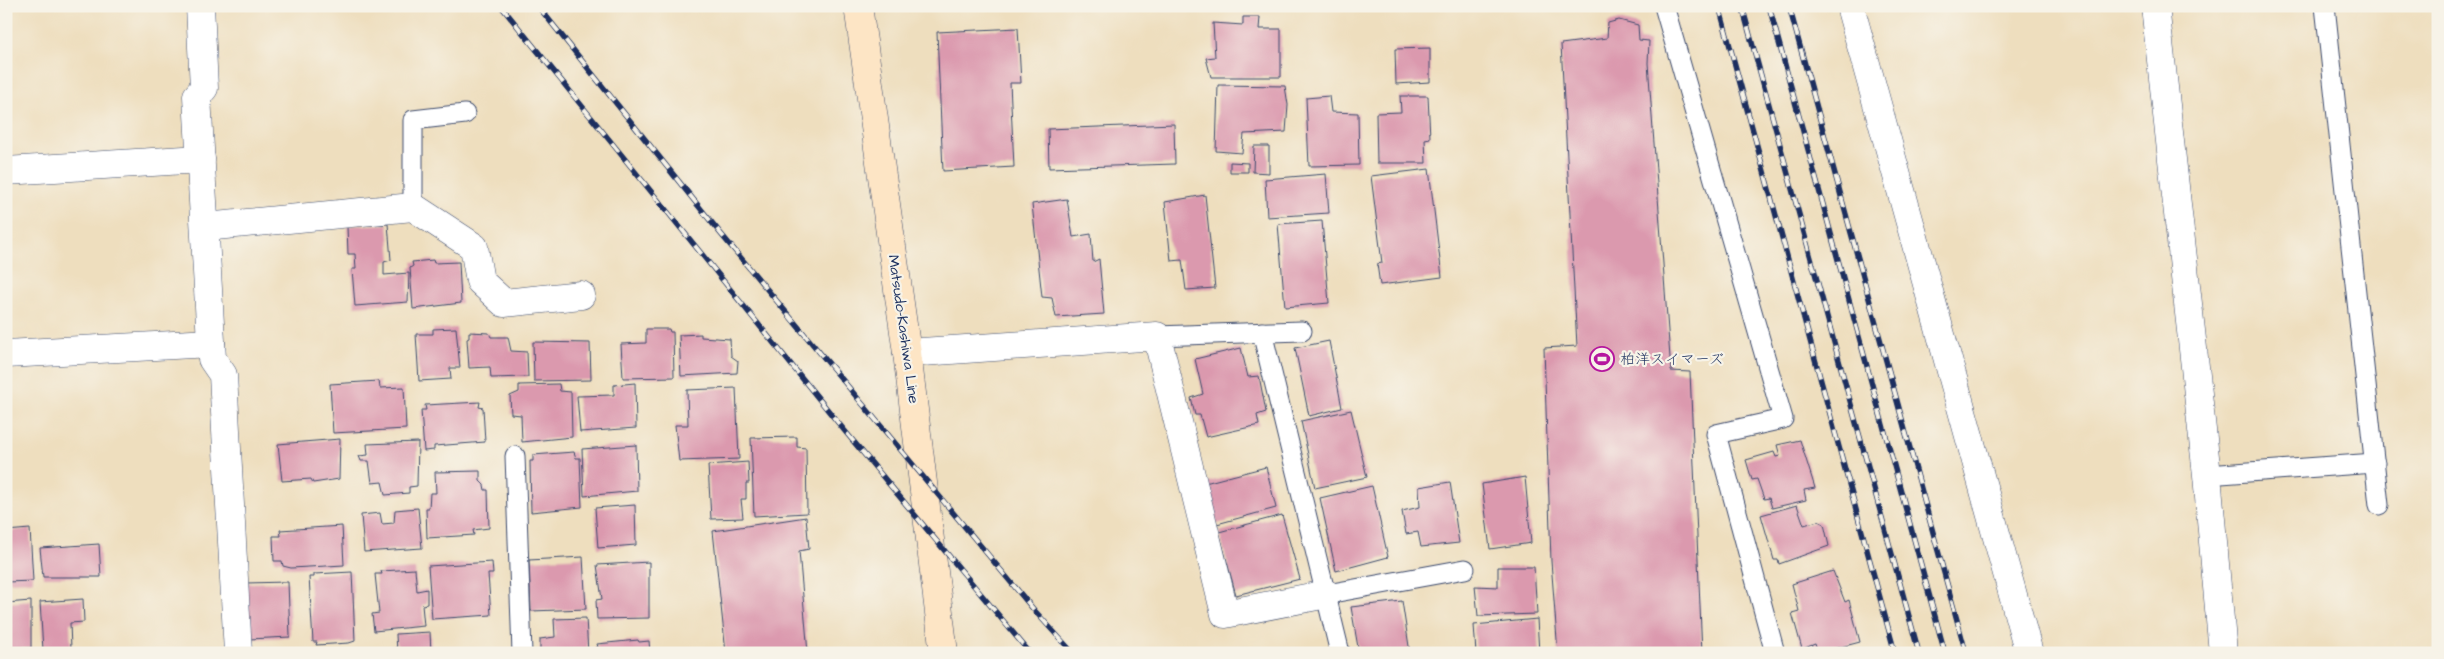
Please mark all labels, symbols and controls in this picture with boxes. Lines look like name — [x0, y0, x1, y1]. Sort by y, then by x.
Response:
street label: Matsudo-Kashiwa Line — [883, 253, 924, 405]
sports icon: 柏洋スイマーズ — [1589, 346, 1615, 372]
place label: 柏洋スイマーズ — [1620, 349, 1724, 370]

